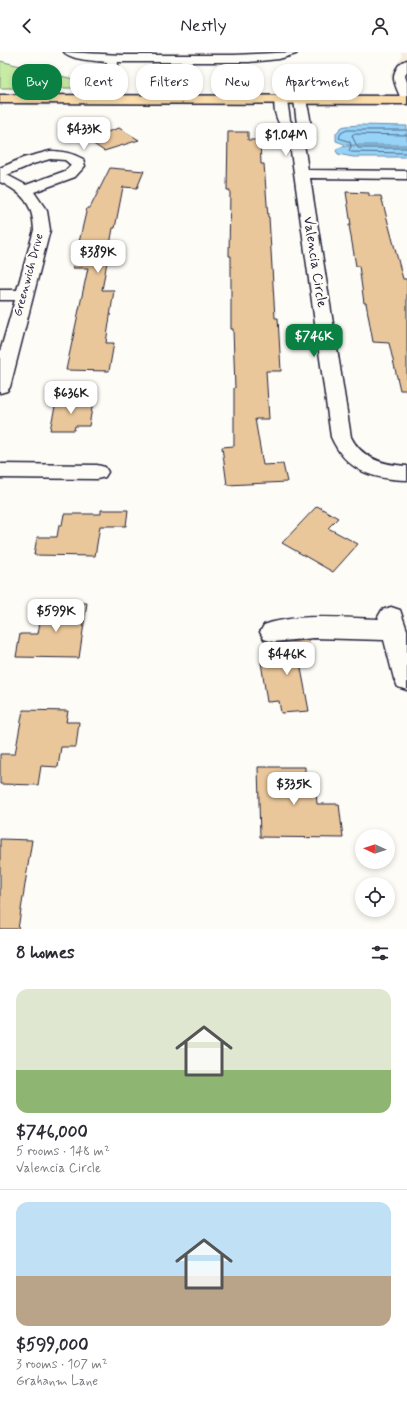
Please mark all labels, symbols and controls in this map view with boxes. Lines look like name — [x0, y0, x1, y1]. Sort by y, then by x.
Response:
text: Nestly — [180, 14, 227, 38]
icon: back — [16, 15, 38, 37]
icon: person — [369, 15, 391, 37]
chip: Buy — [12, 64, 62, 100]
chip: Rent — [70, 64, 128, 100]
chip: Filters — [136, 64, 203, 100]
chip: New — [211, 64, 264, 100]
chip: Apartment — [272, 64, 363, 100]
pin: $433K — [56, 117, 112, 151]
text: $433K — [66, 121, 102, 138]
pin: $1.04M — [253, 123, 319, 157]
text: $1.04M — [265, 127, 307, 144]
street label: Valencia Circle — [299, 215, 331, 309]
street label: Greenwich Drive — [10, 232, 48, 318]
pin: $389K — [70, 240, 126, 274]
text: $389K — [80, 244, 116, 261]
pin: $746K — [286, 324, 342, 358]
text: $746K — [295, 328, 333, 345]
pin: $636K — [43, 381, 99, 415]
text: $636K — [53, 385, 89, 402]
pin: $599K — [28, 599, 84, 633]
text: $599K — [36, 603, 76, 620]
pin: $446K — [259, 642, 315, 676]
text: $446K — [268, 646, 306, 663]
pin: $335K — [266, 772, 322, 806]
text: $335K — [276, 776, 312, 793]
north arrow — [355, 829, 395, 869]
map controls — [355, 829, 395, 917]
button: locate — [355, 877, 395, 917]
text: 8 homes — [16, 942, 75, 964]
icon: filters — [369, 942, 391, 964]
icon: home — [168, 1015, 240, 1087]
text: $746,000 — [16, 1121, 88, 1143]
text: 5 rooms · 148 m² — [16, 1143, 110, 1160]
text: Valencia Circle — [16, 1160, 101, 1177]
icon: home — [168, 1228, 240, 1300]
text: $599,000 — [16, 1334, 88, 1356]
text: 3 rooms · 107 m² — [16, 1356, 108, 1373]
text: Grahanm Lane — [16, 1373, 98, 1390]

